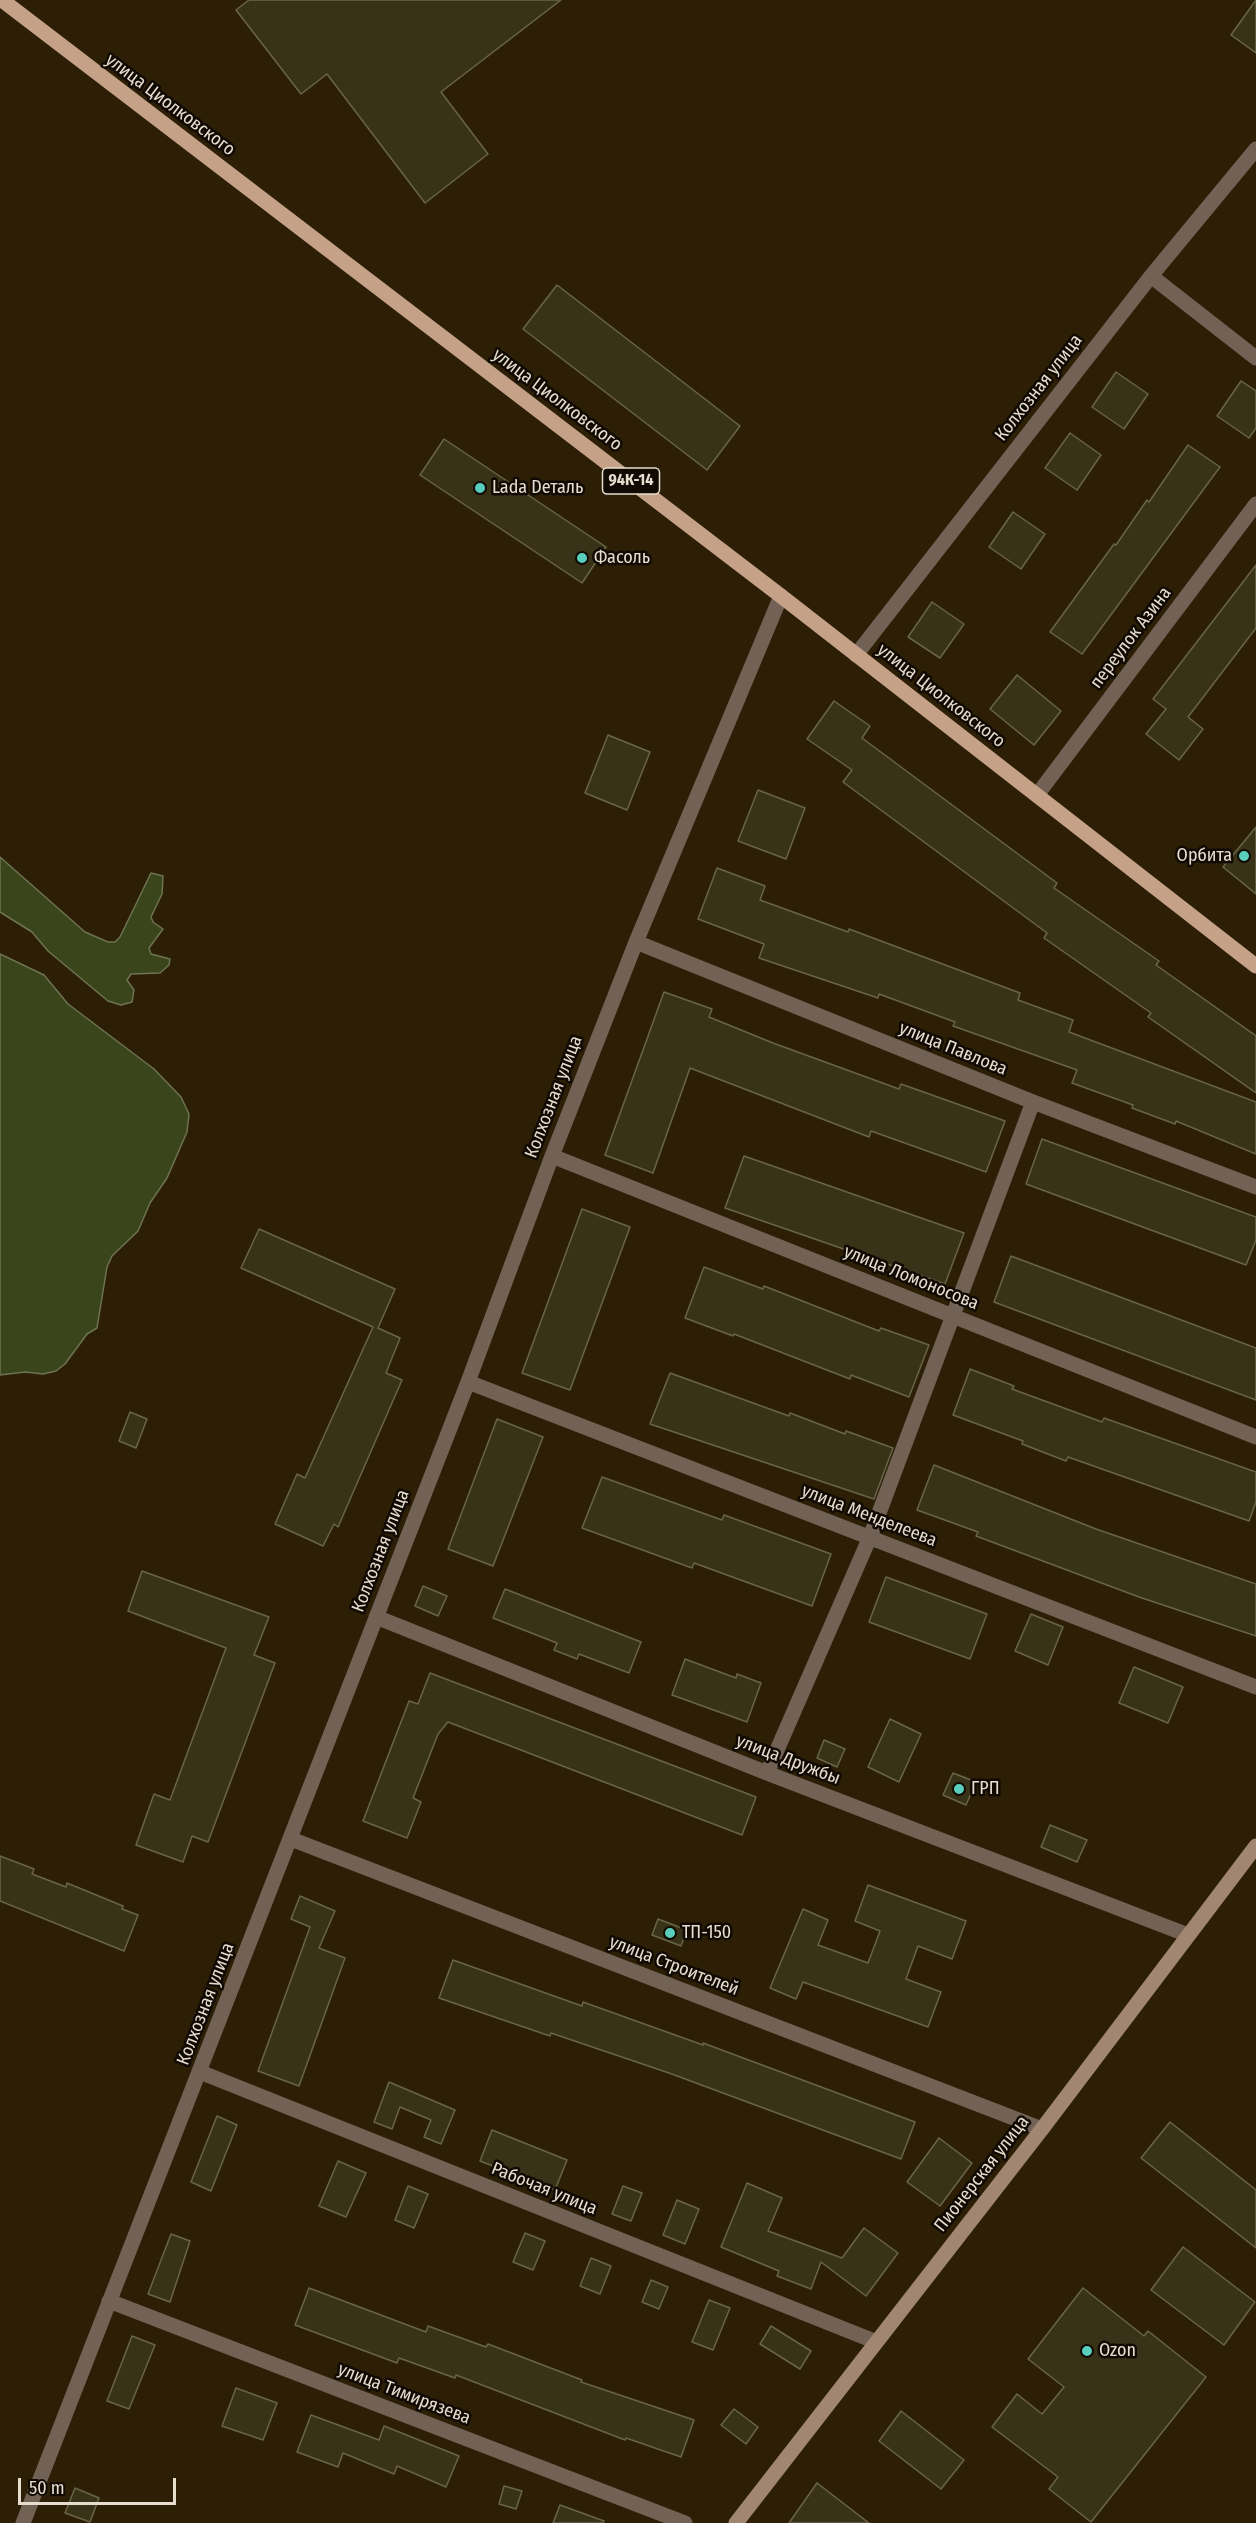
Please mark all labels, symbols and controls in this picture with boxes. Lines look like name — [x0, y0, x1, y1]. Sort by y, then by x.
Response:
street label: улица Циолковского — [101, 49, 239, 161]
street label: Колхозная улица — [991, 330, 1087, 446]
street label: улица Циолковского — [488, 344, 626, 456]
road number: 94К-14 — [602, 468, 660, 494]
place label: Lada Dеталь — [492, 477, 583, 499]
marker: Lada Dеталь — [473, 481, 487, 495]
place label: Фасоль — [594, 547, 650, 569]
marker: Фасоль — [575, 551, 589, 565]
street label: переулок Азина — [1086, 583, 1176, 693]
street label: улица Циолковского — [873, 639, 1009, 753]
place label: Орбита — [1177, 845, 1232, 867]
marker: Орбита — [1237, 849, 1251, 863]
street label: улица Павлова — [896, 1018, 1010, 1080]
street label: Колхозная улица — [521, 1033, 587, 1161]
street label: улица Ломоносова — [840, 1241, 982, 1315]
street label: улица Менделеева — [798, 1480, 940, 1552]
street label: Колхозная улица — [348, 1487, 414, 1615]
street label: улица Дружбы — [733, 1730, 843, 1790]
place label: ГРП — [971, 1778, 1000, 1800]
marker: ГРП — [952, 1782, 966, 1796]
place label: ТП-150 — [682, 1922, 731, 1944]
marker: ТП-150 — [663, 1926, 677, 1940]
street label: улица Строителей — [606, 1931, 742, 2001]
street label: Колхозная улица — [173, 1940, 239, 2068]
street label: Пионерская улица — [930, 2112, 1034, 2236]
street label: Рабочая улица — [488, 2158, 600, 2220]
place label: Ozon — [1099, 2340, 1136, 2362]
marker: Ozon — [1080, 2344, 1094, 2358]
street label: улица Тимирязева — [335, 2359, 473, 2429]
scale bar — [21, 2466, 178, 2504]
text: 50 m — [29, 2477, 65, 2499]

